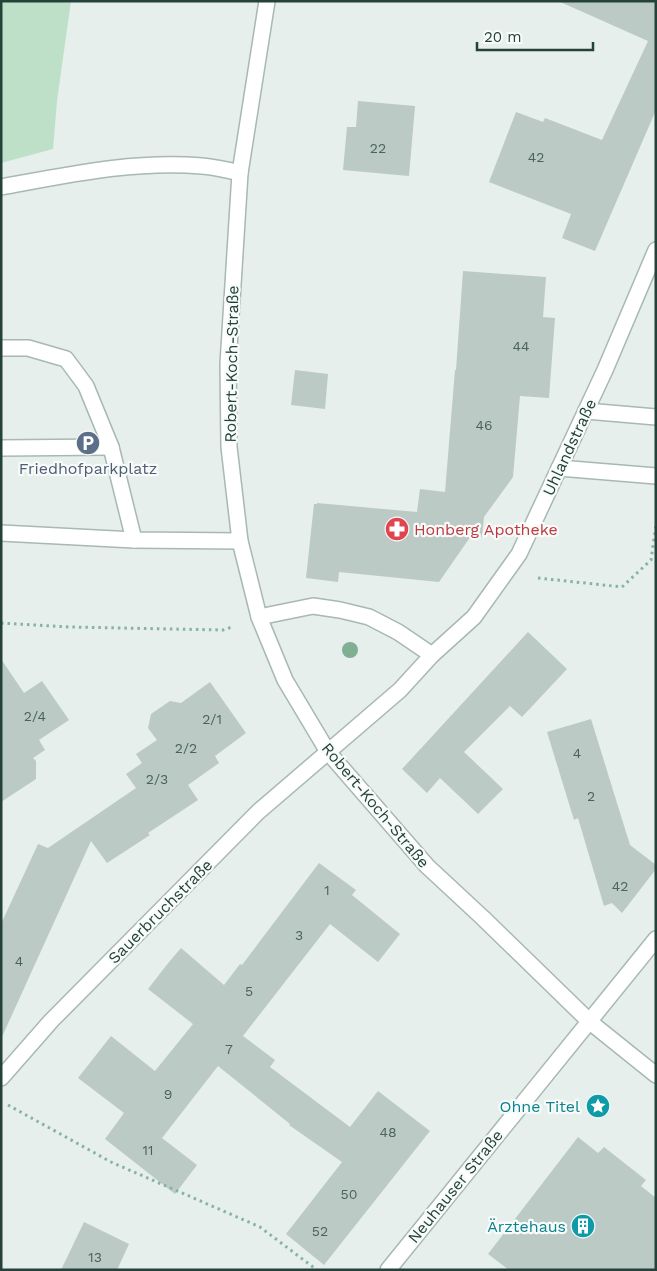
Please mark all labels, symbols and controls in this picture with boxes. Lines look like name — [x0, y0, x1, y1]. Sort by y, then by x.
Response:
scale bar — [477, 20, 593, 52]
text: 20 m — [484, 28, 522, 46]
house number: 22 — [370, 140, 386, 156]
house number: 42 — [528, 149, 544, 165]
street label: Robert-Koch-Straße — [221, 285, 242, 443]
house number: 44 — [512, 338, 530, 354]
street label: Uhlandstraße — [539, 396, 600, 499]
house number: 46 — [475, 417, 493, 433]
parking icon: Friedhofparkplatz — [75, 430, 101, 456]
place label: Friedhofparkplatz — [19, 459, 157, 478]
pharmacy icon: Honberg Apotheke — [384, 516, 410, 542]
place label: Honberg Apotheke — [414, 520, 558, 539]
house number: 2/4 — [24, 708, 46, 724]
house number: 2/1 — [202, 711, 222, 727]
street label: Robert-Koch-Straße — [318, 739, 433, 872]
house number: 2/2 — [175, 740, 197, 756]
house number: 4 — [573, 745, 581, 761]
house number: 2/3 — [146, 771, 168, 787]
house number: 2 — [587, 788, 595, 804]
street label: Sauerbruchstraße — [104, 855, 216, 967]
house number: 42 — [612, 878, 628, 894]
house number: 1 — [324, 882, 330, 898]
house number: 3 — [295, 927, 303, 943]
house number: 4 — [15, 953, 23, 969]
house number: 5 — [245, 983, 253, 999]
house number: 7 — [225, 1041, 233, 1057]
house number: 9 — [164, 1086, 172, 1102]
place icon: Ohne Titel — [585, 1093, 611, 1119]
place label: Ohne Titel — [500, 1097, 580, 1116]
house number: 48 — [379, 1124, 397, 1140]
street label: Neuhauser Straße — [404, 1126, 507, 1247]
house number: 11 — [143, 1142, 153, 1158]
house number: 50 — [341, 1186, 357, 1202]
building icon: Ärztehaus — [570, 1213, 596, 1239]
place label: Ärztehaus — [487, 1217, 566, 1236]
house number: 52 — [312, 1223, 328, 1239]
house number: 13 — [88, 1249, 102, 1265]

